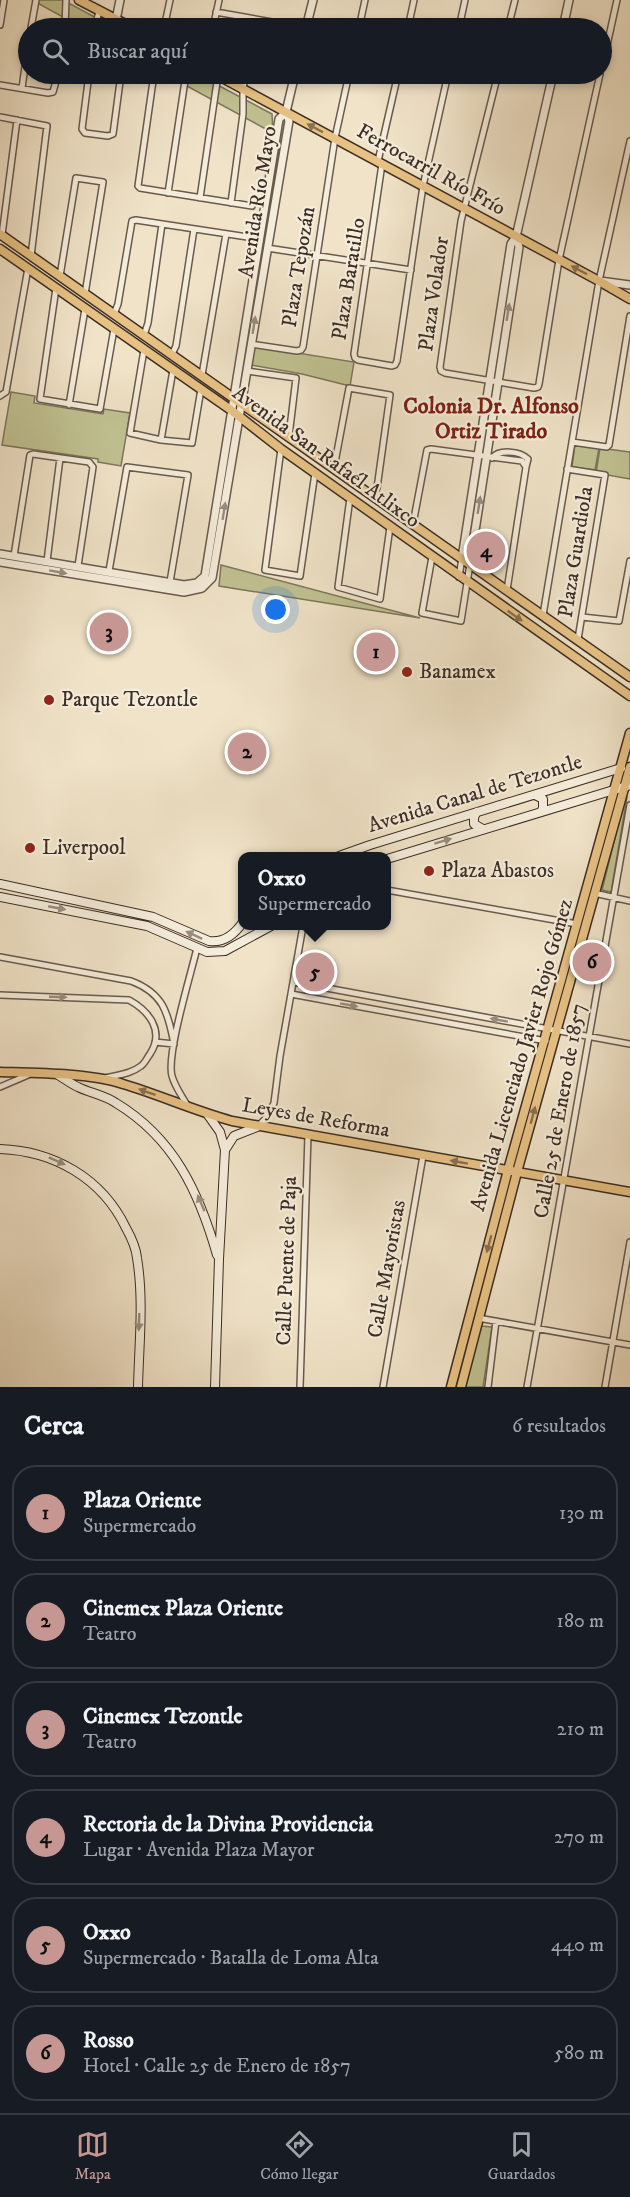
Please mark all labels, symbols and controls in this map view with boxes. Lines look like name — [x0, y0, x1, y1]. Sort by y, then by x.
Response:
search box — [18, 18, 612, 84]
icon: search — [39, 35, 72, 68]
text: Buscar aquí — [87, 38, 187, 65]
street label: Ferrocarril Río Frío — [352, 118, 510, 222]
one-way arrow — [307, 123, 324, 133]
street label: Avenida Río Mayo — [233, 124, 283, 280]
street label: Plaza Tepozán — [277, 205, 321, 329]
street label: Plaza Baratillo — [326, 216, 372, 342]
street label: Plaza Volador — [413, 235, 455, 353]
one-way arrow — [571, 265, 588, 275]
one-way arrow — [504, 303, 513, 322]
one-way arrow — [250, 315, 259, 334]
street label: Avenida San Rafaél Atlixco — [227, 380, 425, 534]
district label: Colonia Dr. Alfonso Ortiz Tirado — [403, 393, 579, 445]
street label: Plaza Guardiola — [553, 484, 599, 620]
one-way arrow — [474, 496, 483, 515]
one-way arrow — [220, 502, 229, 521]
pin: 4 — [466, 528, 506, 574]
one-way arrow — [48, 568, 67, 577]
your location — [261, 595, 290, 624]
pin: 3 — [90, 610, 128, 654]
one-way arrow — [507, 610, 523, 622]
pin: 1 — [356, 630, 395, 674]
place label: Banamex — [419, 659, 496, 685]
marker: Banamex — [400, 665, 414, 679]
place label: Parque Tezontle — [61, 687, 198, 713]
marker: Parque Tezontle — [42, 693, 56, 707]
pin: 2 — [228, 730, 266, 774]
street label: Avenida Canal de Tezontle — [365, 749, 586, 839]
place label: Liverpool — [42, 835, 126, 861]
one-way arrow — [434, 836, 452, 845]
marker: Liverpool — [23, 841, 37, 855]
popup — [238, 852, 391, 930]
place label: Plaza Abastos — [441, 858, 554, 884]
marker: Plaza Abastos — [422, 864, 436, 878]
text: Oxxo — [258, 865, 306, 892]
text: Supermercado — [258, 892, 371, 917]
street label: Avenida Licenciado Javier Rojo Gómez — [465, 896, 579, 1214]
one-way arrow — [48, 904, 67, 913]
one-way arrow — [185, 930, 202, 939]
pin: 6 — [572, 940, 612, 984]
pin: 5 — [296, 950, 334, 994]
one-way arrow — [49, 993, 68, 1002]
one-way arrow — [339, 1001, 358, 1010]
street label: Calle 25 de Enero de 1857 — [528, 1001, 592, 1221]
one-way arrow — [489, 1015, 508, 1024]
one-way arrow — [138, 1086, 156, 1096]
street label: Leyes de Reforma — [240, 1092, 392, 1144]
one-way arrow — [528, 1106, 538, 1125]
one-way arrow — [48, 1156, 66, 1166]
one-way arrow — [450, 1157, 469, 1166]
street label: Calle Puente de Paja — [271, 1176, 303, 1346]
one-way arrow — [196, 1194, 206, 1212]
street label: Calle Mayoristas — [362, 1198, 412, 1340]
one-way arrow — [484, 1235, 493, 1253]
one-way arrow — [135, 1312, 144, 1331]
text: Cerca — [24, 1410, 84, 1443]
text: 6 resultados — [512, 1414, 606, 1439]
text: Plaza Oriente — [83, 1487, 201, 1514]
text: 1 — [42, 1501, 49, 1526]
text: 130 m — [559, 1501, 604, 1526]
text: Supermercado — [83, 1514, 196, 1539]
text: Cinemex Plaza Oriente — [83, 1595, 283, 1622]
text: 2 — [41, 1609, 50, 1634]
text: 180 m — [557, 1609, 604, 1634]
text: Teatro — [83, 1622, 136, 1647]
text: Cinemex Tezontle — [83, 1703, 243, 1730]
text: 3 — [42, 1717, 49, 1742]
text: 210 m — [557, 1717, 604, 1742]
text: Teatro — [83, 1730, 136, 1755]
text: Rectoria de la Divina Providencia — [83, 1811, 373, 1838]
text: 4 — [40, 1825, 51, 1850]
text: 270 m — [554, 1825, 604, 1850]
text: Lugar · Avenida Plaza Mayor — [83, 1838, 315, 1863]
text: Oxxo — [83, 1919, 131, 1946]
text: 5 — [41, 1933, 50, 1958]
text: 440 m — [551, 1933, 604, 1958]
text: Supermercado · Batalla de Loma Alta — [83, 1946, 379, 1971]
text: Rosso — [83, 2027, 134, 2054]
text: 6 — [40, 2041, 51, 2066]
text: 580 m — [554, 2041, 604, 2066]
text: Hotel · Calle 25 de Enero de 1857 — [83, 2054, 351, 2079]
tab: Mapa — [75, 2128, 111, 2184]
tab: Cómo llegar — [260, 2128, 339, 2184]
tab: Guardados — [488, 2128, 555, 2184]

